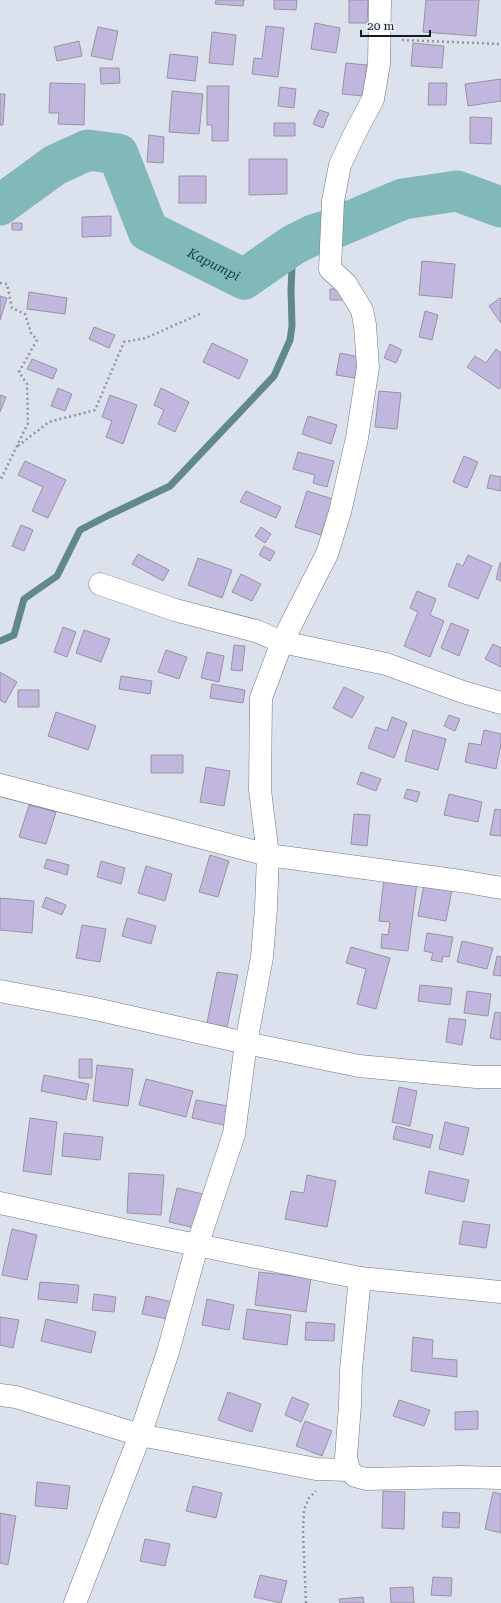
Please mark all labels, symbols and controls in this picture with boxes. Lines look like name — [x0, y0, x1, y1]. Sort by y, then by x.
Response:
scale bar — [361, 12, 430, 38]
text: 20 m — [367, 19, 394, 33]
water label: Kapumpi — [184, 245, 242, 284]

